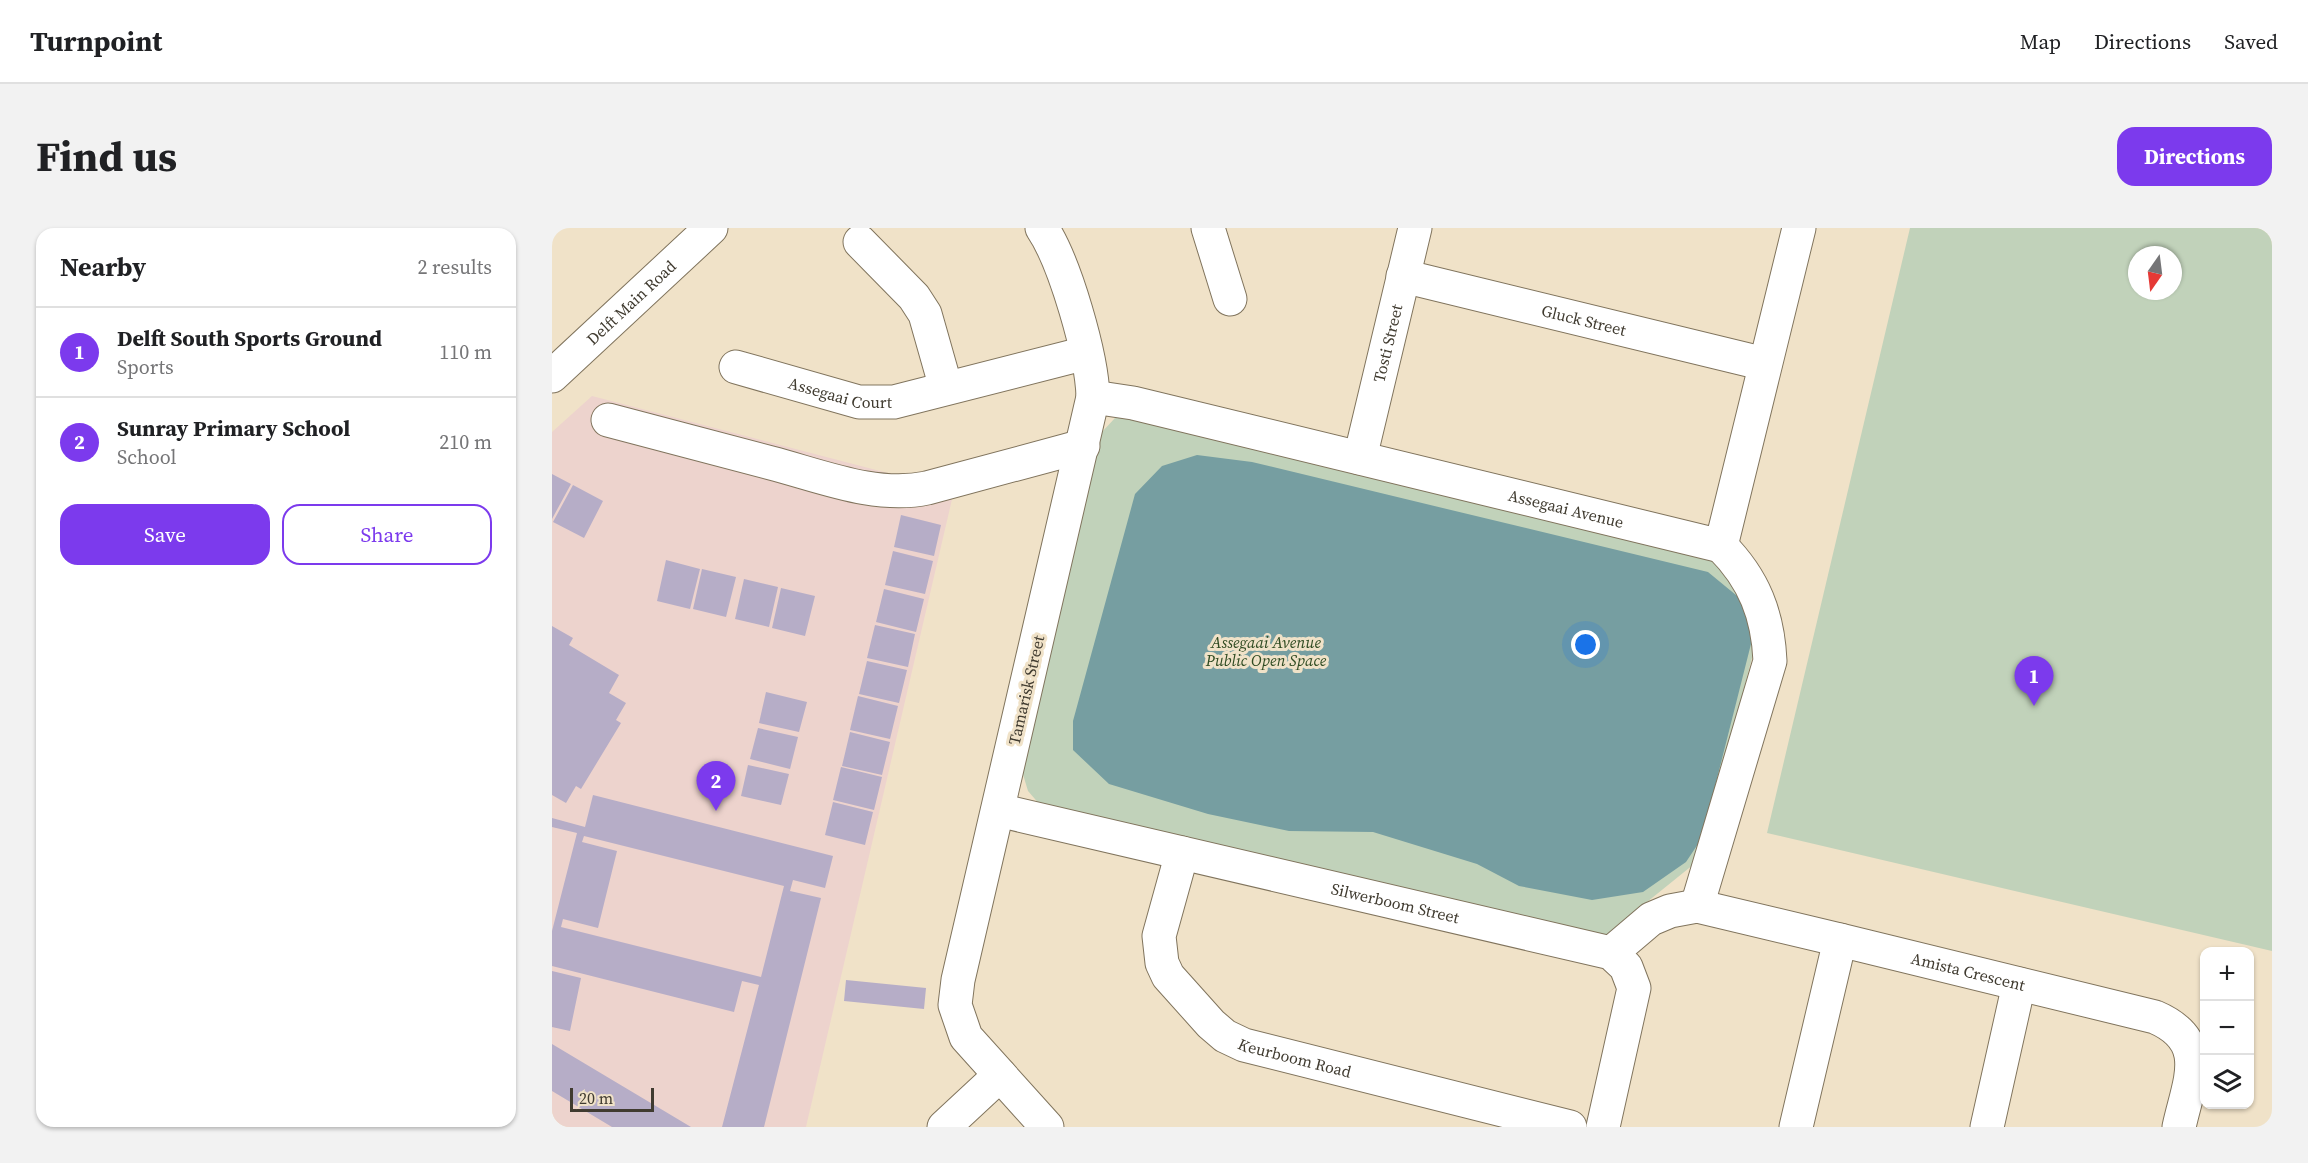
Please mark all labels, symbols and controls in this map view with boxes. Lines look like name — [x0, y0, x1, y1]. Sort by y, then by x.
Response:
text: Turnpoint — [30, 22, 162, 60]
text: Map — [2020, 27, 2061, 56]
text: Directions — [2094, 27, 2191, 56]
text: Saved — [2224, 27, 2278, 56]
text: Find us — [36, 127, 177, 185]
button: Directions — [2117, 127, 2272, 186]
north arrow — [2128, 246, 2182, 300]
text: Nearby — [60, 249, 146, 285]
text: 2 results — [417, 253, 492, 281]
street label: Delft Main Road — [581, 255, 681, 350]
street label: Gluck Street — [1539, 299, 1629, 341]
street label: Tosti Street — [1368, 301, 1408, 384]
text: Delft South Sports Ground — [117, 323, 382, 353]
text: 1 — [74, 338, 85, 366]
text: 110 m — [439, 338, 492, 366]
text: Sports — [117, 353, 174, 381]
street label: Assegaai Court — [786, 371, 893, 413]
text: Sunray Primary School — [117, 413, 350, 443]
text: 2 — [74, 428, 85, 456]
text: 210 m — [439, 428, 492, 456]
text: School — [117, 443, 177, 471]
street label: Assegaai Avenue — [1506, 484, 1626, 533]
button: Save — [60, 504, 270, 565]
button: Share — [282, 504, 492, 565]
your location — [1571, 630, 1600, 659]
park label: Assegaai Avenue Public Open Space — [1205, 631, 1327, 671]
street label: Tamarisk Street — [1003, 632, 1049, 747]
pin: 1 — [2014, 656, 2054, 706]
pin: 2 — [696, 762, 736, 811]
street label: Silwerboom Street — [1329, 877, 1462, 928]
street label: Amista Crescent — [1909, 947, 2028, 996]
map controls — [2200, 947, 2254, 1109]
button: + — [2200, 947, 2254, 1001]
button: − — [2200, 1001, 2254, 1055]
street label: Keurboom Road — [1234, 1033, 1354, 1083]
button: layers — [2200, 1055, 2254, 1109]
scale bar — [570, 1085, 654, 1112]
text: 20 m — [579, 1087, 613, 1109]

